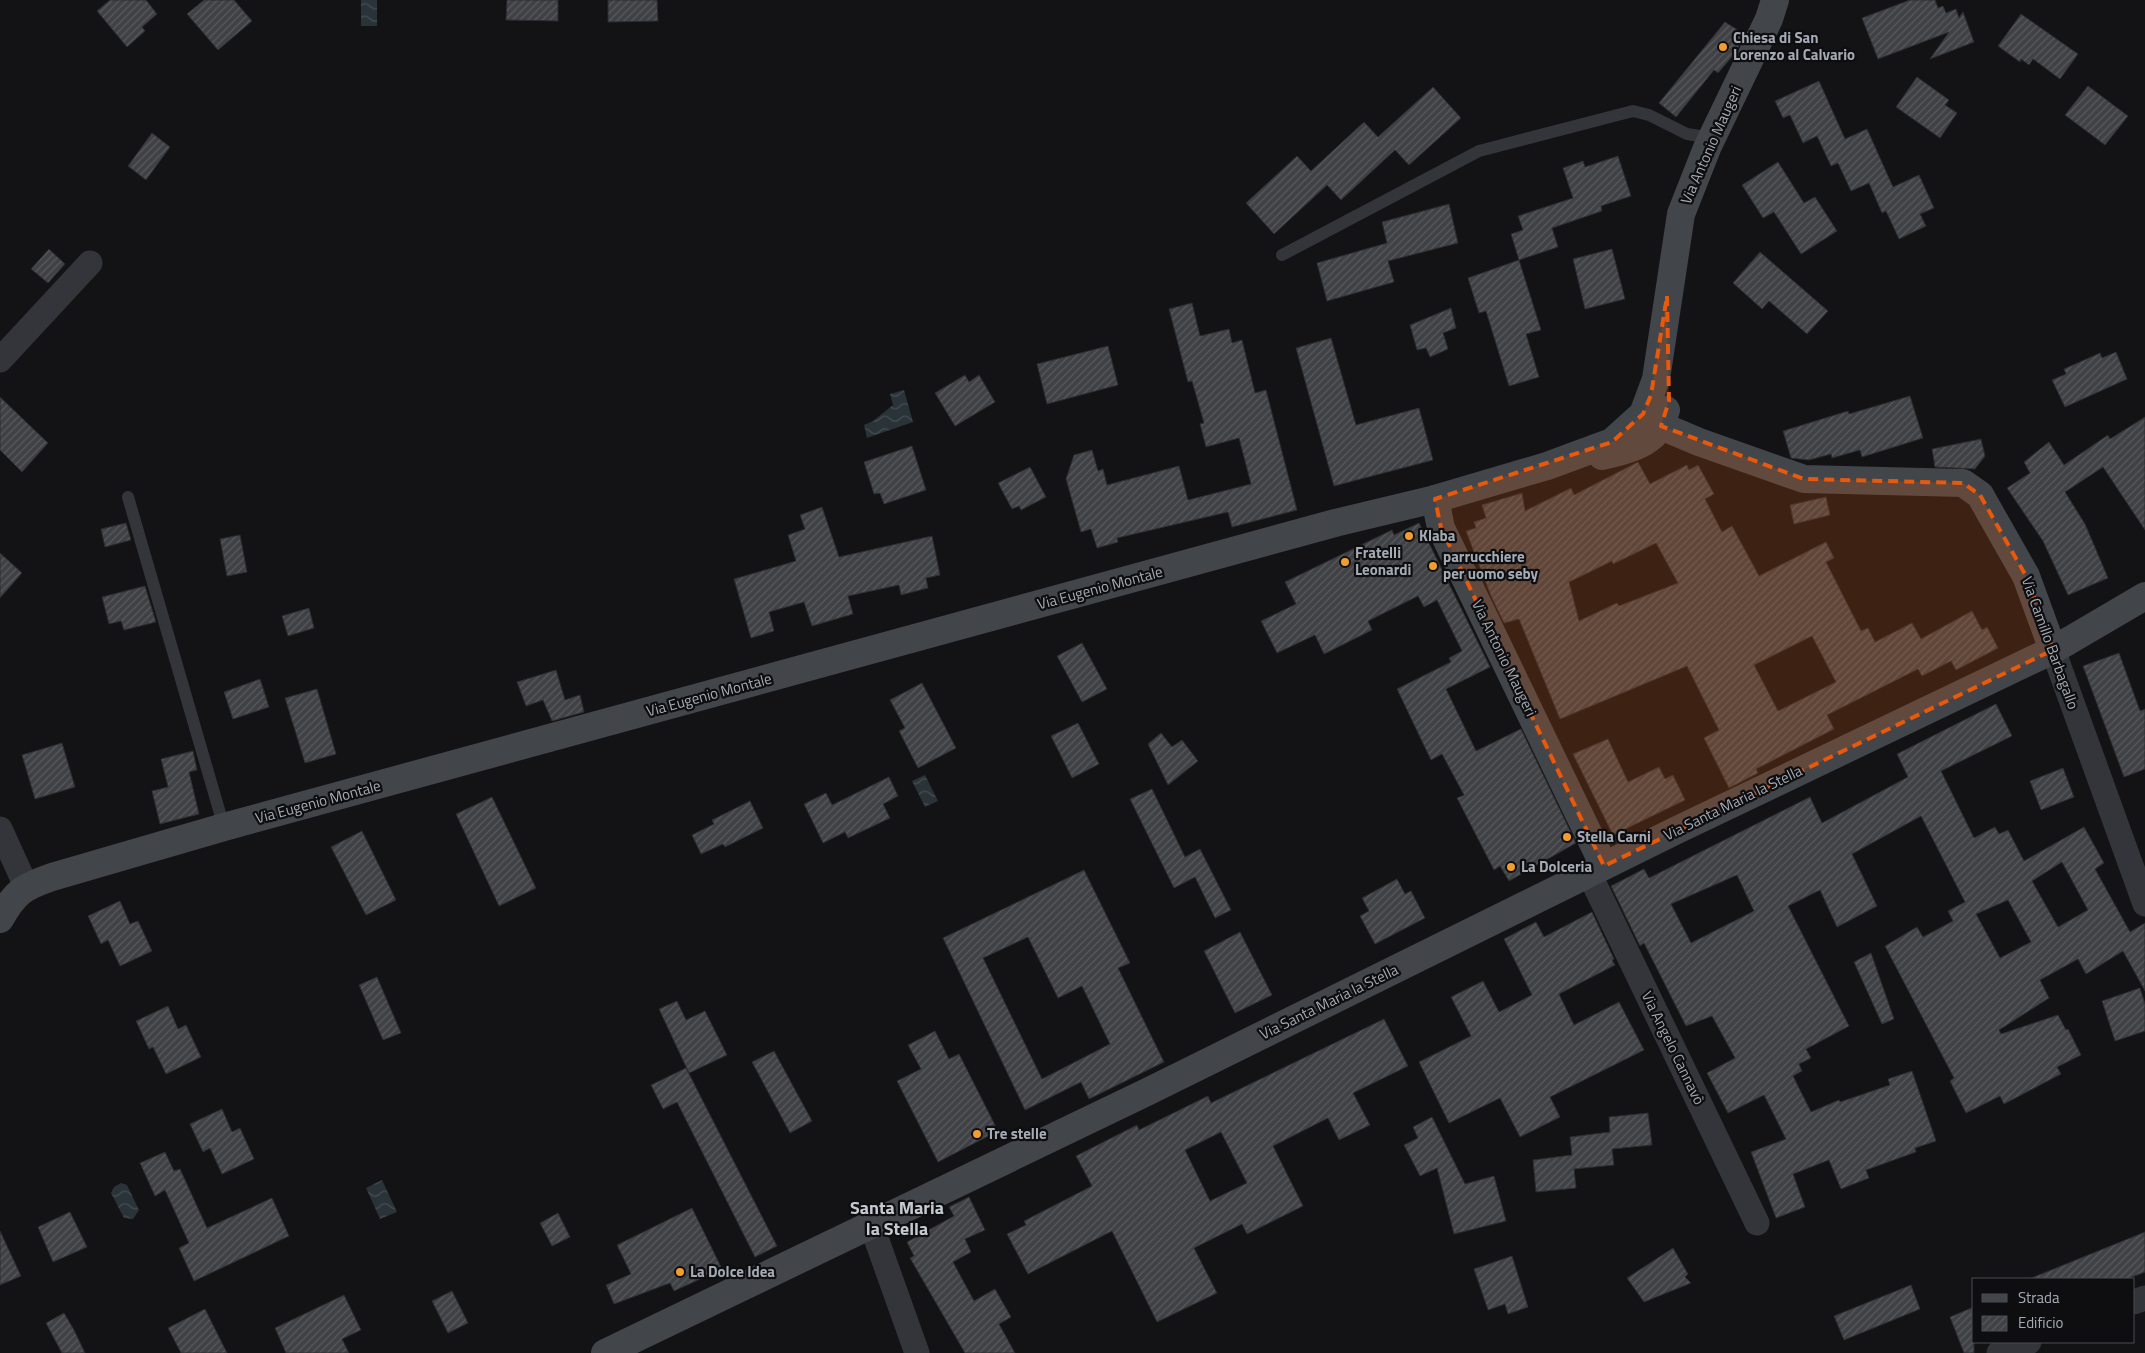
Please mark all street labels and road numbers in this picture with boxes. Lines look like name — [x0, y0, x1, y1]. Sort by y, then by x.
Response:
street label: Via Antonio Maugeri — [1674, 82, 1747, 208]
street label: Via Eugenio Montale — [1035, 560, 1165, 615]
street label: Via Camillo Barbagallo — [2016, 573, 2085, 713]
street label: Via Antonio Maugeri — [1466, 595, 1543, 720]
street label: Via Eugenio Montale — [644, 667, 774, 722]
street label: Via Santa Maria la Stella — [1660, 759, 1806, 846]
street label: Via Eugenio Montale — [253, 774, 383, 829]
street label: Via Santa Maria la Stella — [1256, 958, 1402, 1045]
street label: Via Angelo Cannavò — [1636, 987, 1711, 1109]

